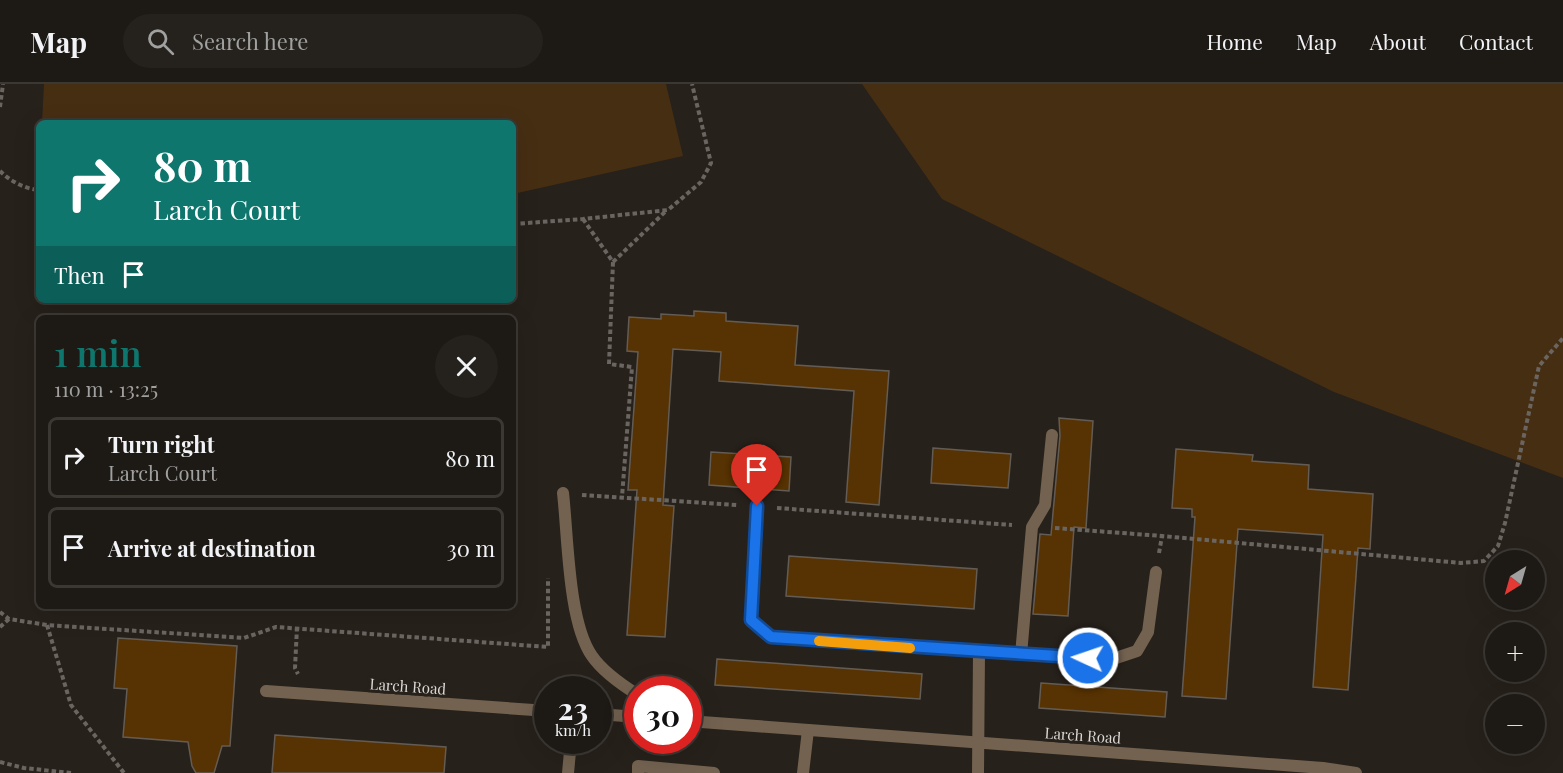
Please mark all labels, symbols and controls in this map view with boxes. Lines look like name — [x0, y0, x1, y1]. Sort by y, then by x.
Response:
search box — [123, 14, 543, 68]
text: Map — [30, 23, 87, 60]
icon: search — [144, 25, 177, 58]
text: Search here — [192, 26, 308, 56]
text: Home — [1207, 27, 1263, 55]
text: Map — [1296, 27, 1337, 55]
text: About — [1370, 27, 1426, 55]
text: Contact — [1459, 27, 1533, 55]
text: 80 m — [153, 137, 251, 193]
icon: right — [54, 144, 132, 222]
text: Larch Court — [153, 191, 300, 227]
icon: arrive — [117, 258, 150, 291]
text: Then — [54, 260, 105, 290]
text: 1 min — [54, 328, 142, 376]
button: close — [435, 335, 498, 398]
text: 110 m · 13:25 — [54, 375, 158, 402]
text: Turn right — [108, 429, 214, 459]
icon: right — [57, 441, 90, 474]
text: 80 m — [445, 443, 495, 473]
pin — [731, 444, 782, 506]
icon: arrive — [740, 453, 773, 486]
text: Larch Court — [108, 459, 217, 486]
icon: arrive — [57, 531, 90, 564]
text: Arrive at destination — [108, 533, 316, 563]
text: 30 m — [447, 533, 495, 563]
north arrow — [1485, 550, 1545, 610]
map controls — [1485, 550, 1545, 754]
button: + — [1485, 622, 1545, 682]
position arrow — [1056, 626, 1120, 690]
street label: Larch Road — [369, 673, 447, 699]
speed limit sign: 30 — [624, 676, 702, 754]
text: 23 — [558, 688, 588, 728]
button: − — [1485, 694, 1545, 754]
text: km/h — [555, 720, 591, 740]
street label: Larch Road — [1044, 722, 1122, 748]

